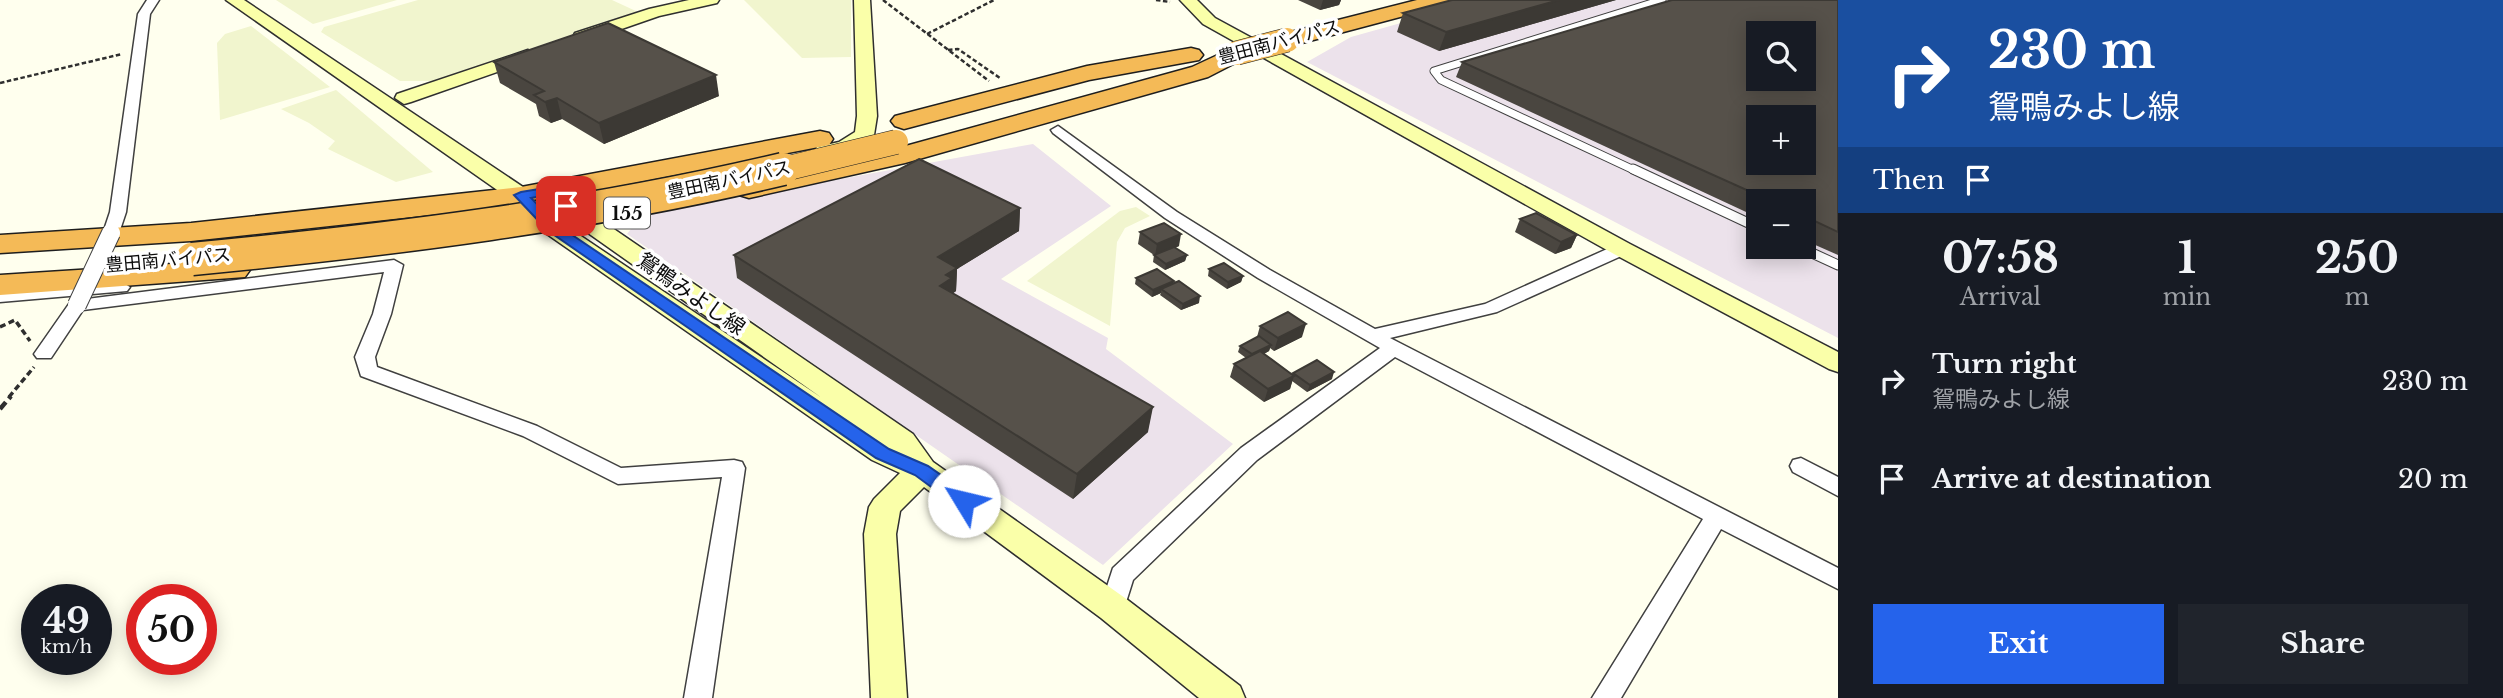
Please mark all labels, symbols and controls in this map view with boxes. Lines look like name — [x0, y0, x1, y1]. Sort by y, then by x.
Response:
street label: 豊田南バイパス — [1215, 15, 1343, 69]
text: 230 m — [1988, 20, 2155, 81]
map controls — [1746, 21, 1816, 259]
button: search — [1746, 21, 1816, 91]
icon: right — [1873, 28, 1964, 119]
text: 鴛鴨みよし線 — [1988, 87, 2180, 127]
button: + — [1746, 105, 1816, 175]
street label: 豊田南バイパス — [665, 156, 793, 204]
icon: arrive — [1959, 161, 1997, 199]
text: Then — [1873, 164, 1945, 196]
pin — [536, 176, 596, 236]
icon: arrive — [547, 187, 585, 225]
button: − — [1746, 189, 1816, 259]
road number: 155 — [604, 197, 650, 228]
text: 07:58 — [1942, 232, 2059, 284]
text: 1 — [2178, 232, 2196, 284]
text: 250 — [2315, 232, 2399, 284]
street label: 豊田南バイパス — [104, 244, 232, 276]
street label: 鴛鴨みよし線 — [632, 247, 750, 341]
text: Arrival — [1960, 283, 2041, 311]
text: min — [2163, 283, 2211, 311]
text: m — [2345, 283, 2369, 311]
text: Turn right — [1932, 348, 2077, 380]
icon: right — [1873, 362, 1911, 400]
text: 230 m — [2382, 365, 2468, 397]
text: 鴛鴨みよし線 — [1932, 385, 2070, 413]
icon: arrive — [1873, 460, 1911, 498]
text: Arrive at destination — [1932, 463, 2212, 495]
text: 20 m — [2398, 463, 2468, 495]
position arrow — [927, 464, 1001, 538]
speed limit sign: 50 — [126, 584, 217, 675]
text: 49 — [43, 599, 90, 642]
button: Exit — [1873, 604, 2164, 684]
button: Share — [2178, 604, 2468, 684]
text: km/h — [41, 636, 92, 658]

